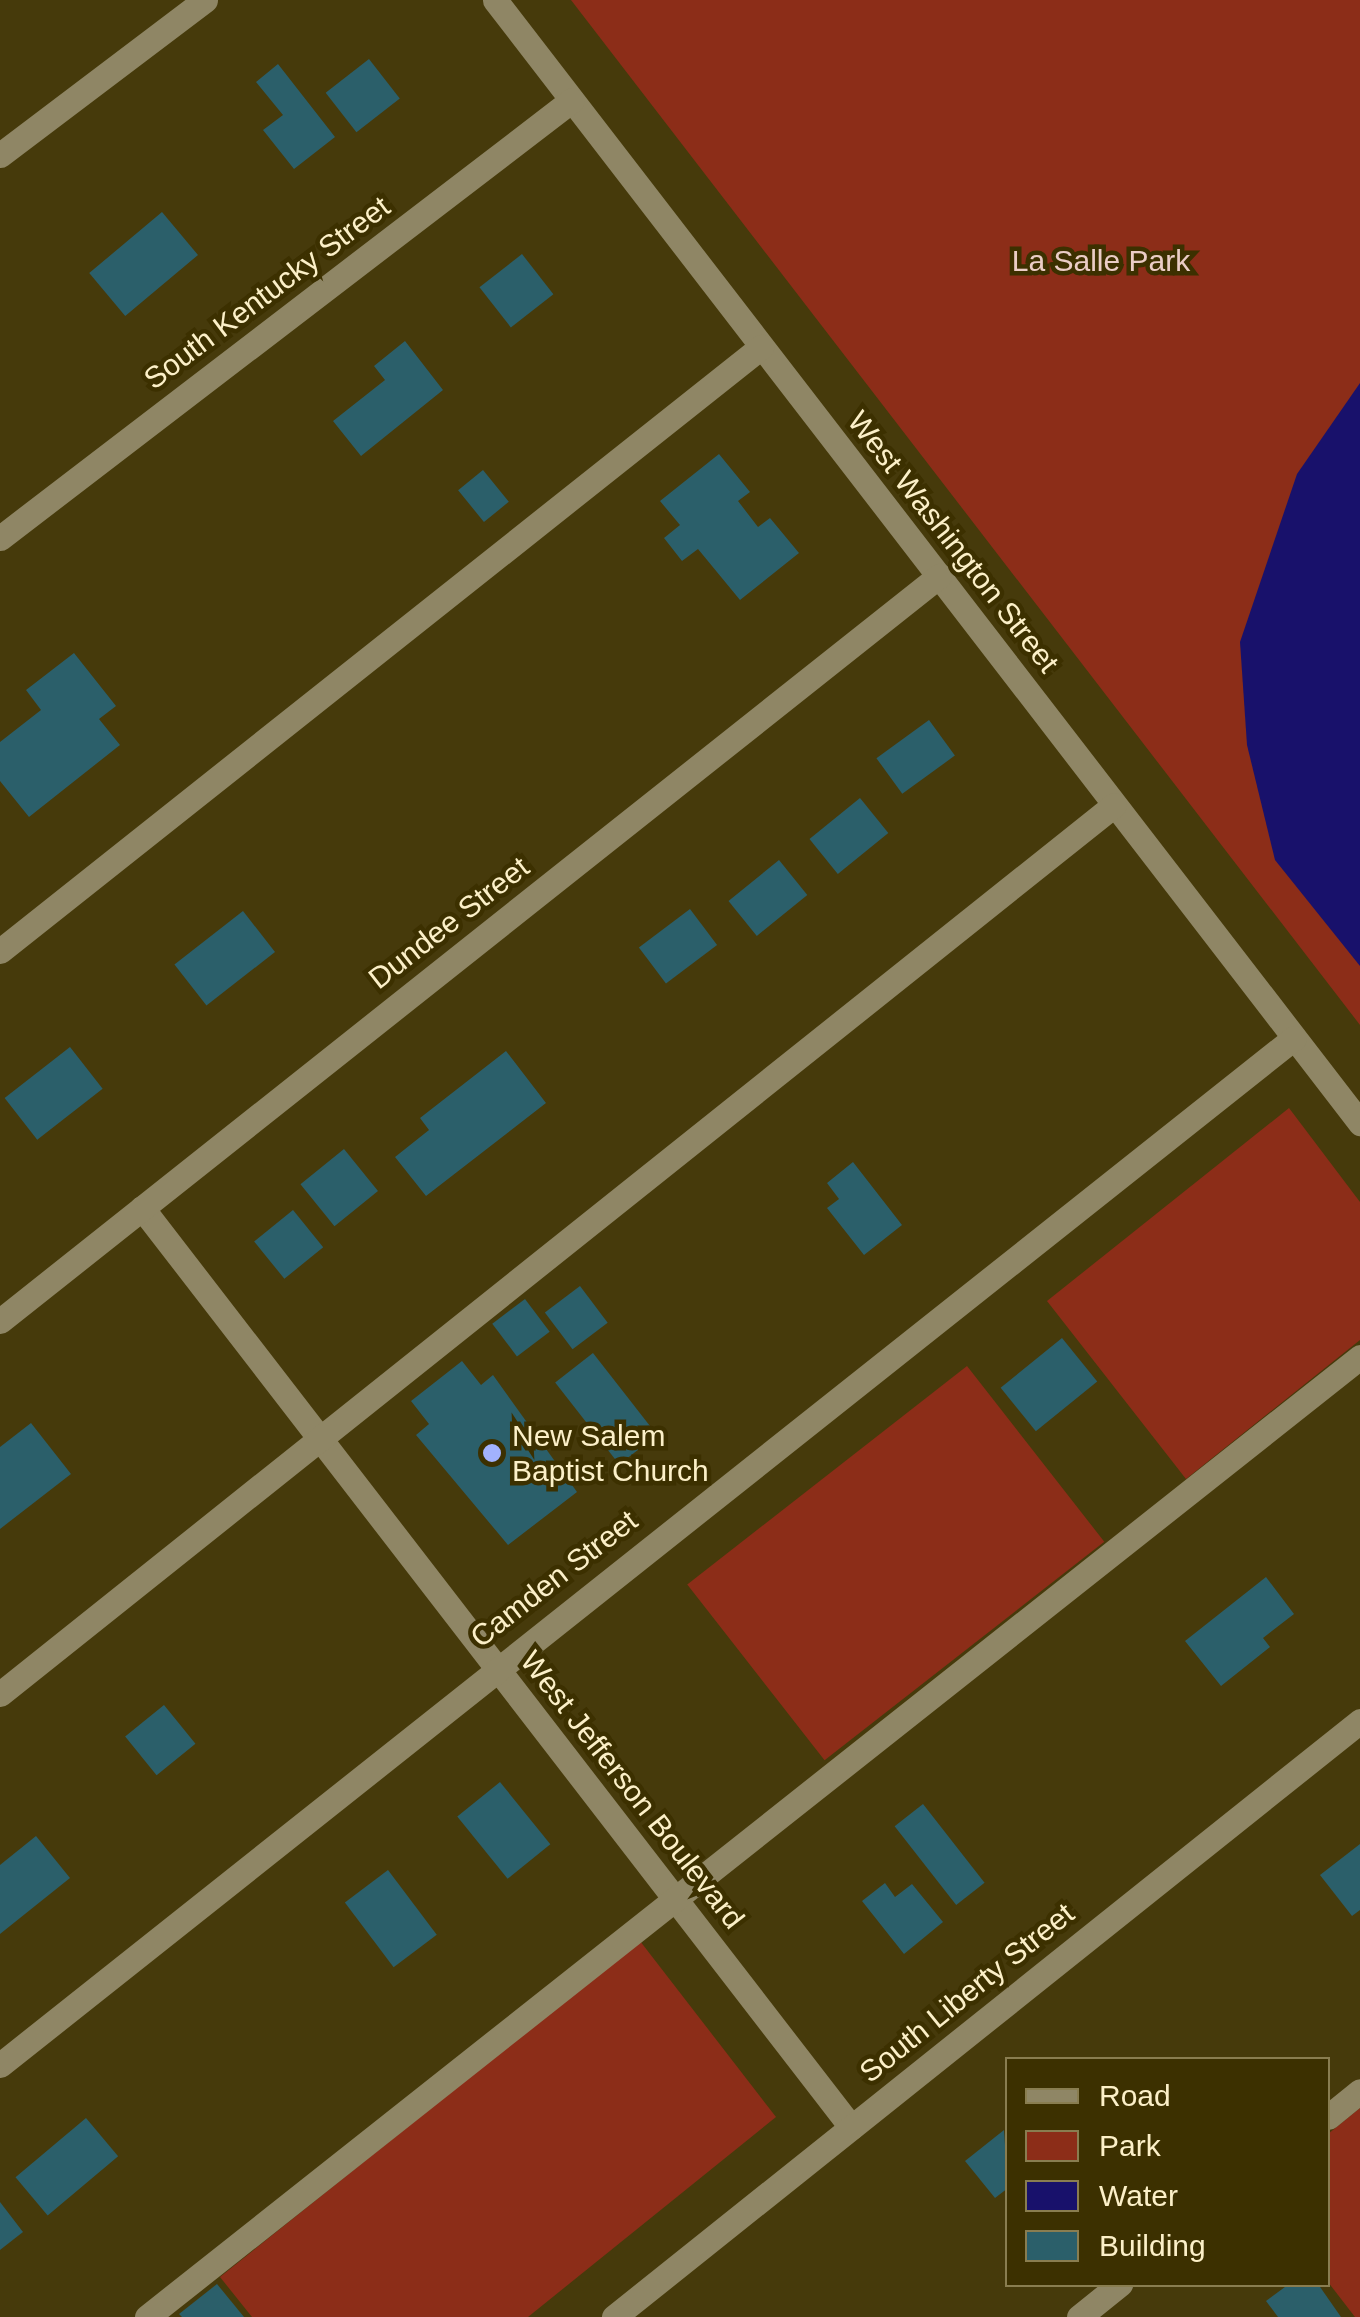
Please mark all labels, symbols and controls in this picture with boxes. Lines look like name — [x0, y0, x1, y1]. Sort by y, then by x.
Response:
street label: South Kentucky Street — [137, 189, 397, 397]
park label: La Salle Park — [1012, 243, 1190, 279]
street label: West Washington Street — [840, 404, 1066, 680]
street label: Dundee Street — [362, 849, 536, 997]
place label: New Salem Baptist Church — [512, 1418, 709, 1488]
marker: New Salem Baptist Church — [481, 1442, 503, 1464]
street label: Camden Street — [463, 1503, 645, 1655]
street label: West Jefferson Boulevard — [512, 1644, 752, 1936]
street label: South Liberty Street — [853, 1896, 1081, 2090]
legend — [1005, 2057, 1330, 2287]
text: Road — [1099, 2079, 1171, 2112]
text: Park — [1099, 2129, 1161, 2162]
text: Water — [1099, 2179, 1178, 2212]
text: Building — [1099, 2229, 1206, 2262]

